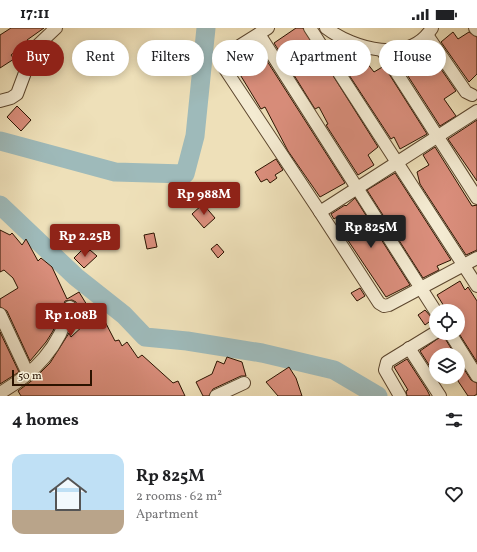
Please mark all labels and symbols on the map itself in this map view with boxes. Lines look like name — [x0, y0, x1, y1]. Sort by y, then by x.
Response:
pin: Rp 988M — [167, 182, 241, 216]
pin: Rp 825M — [334, 215, 408, 249]
pin: Rp 2.25B — [44, 224, 126, 258]
pin: Rp 1.08B — [30, 303, 112, 337]
scale bar — [12, 368, 92, 387]

